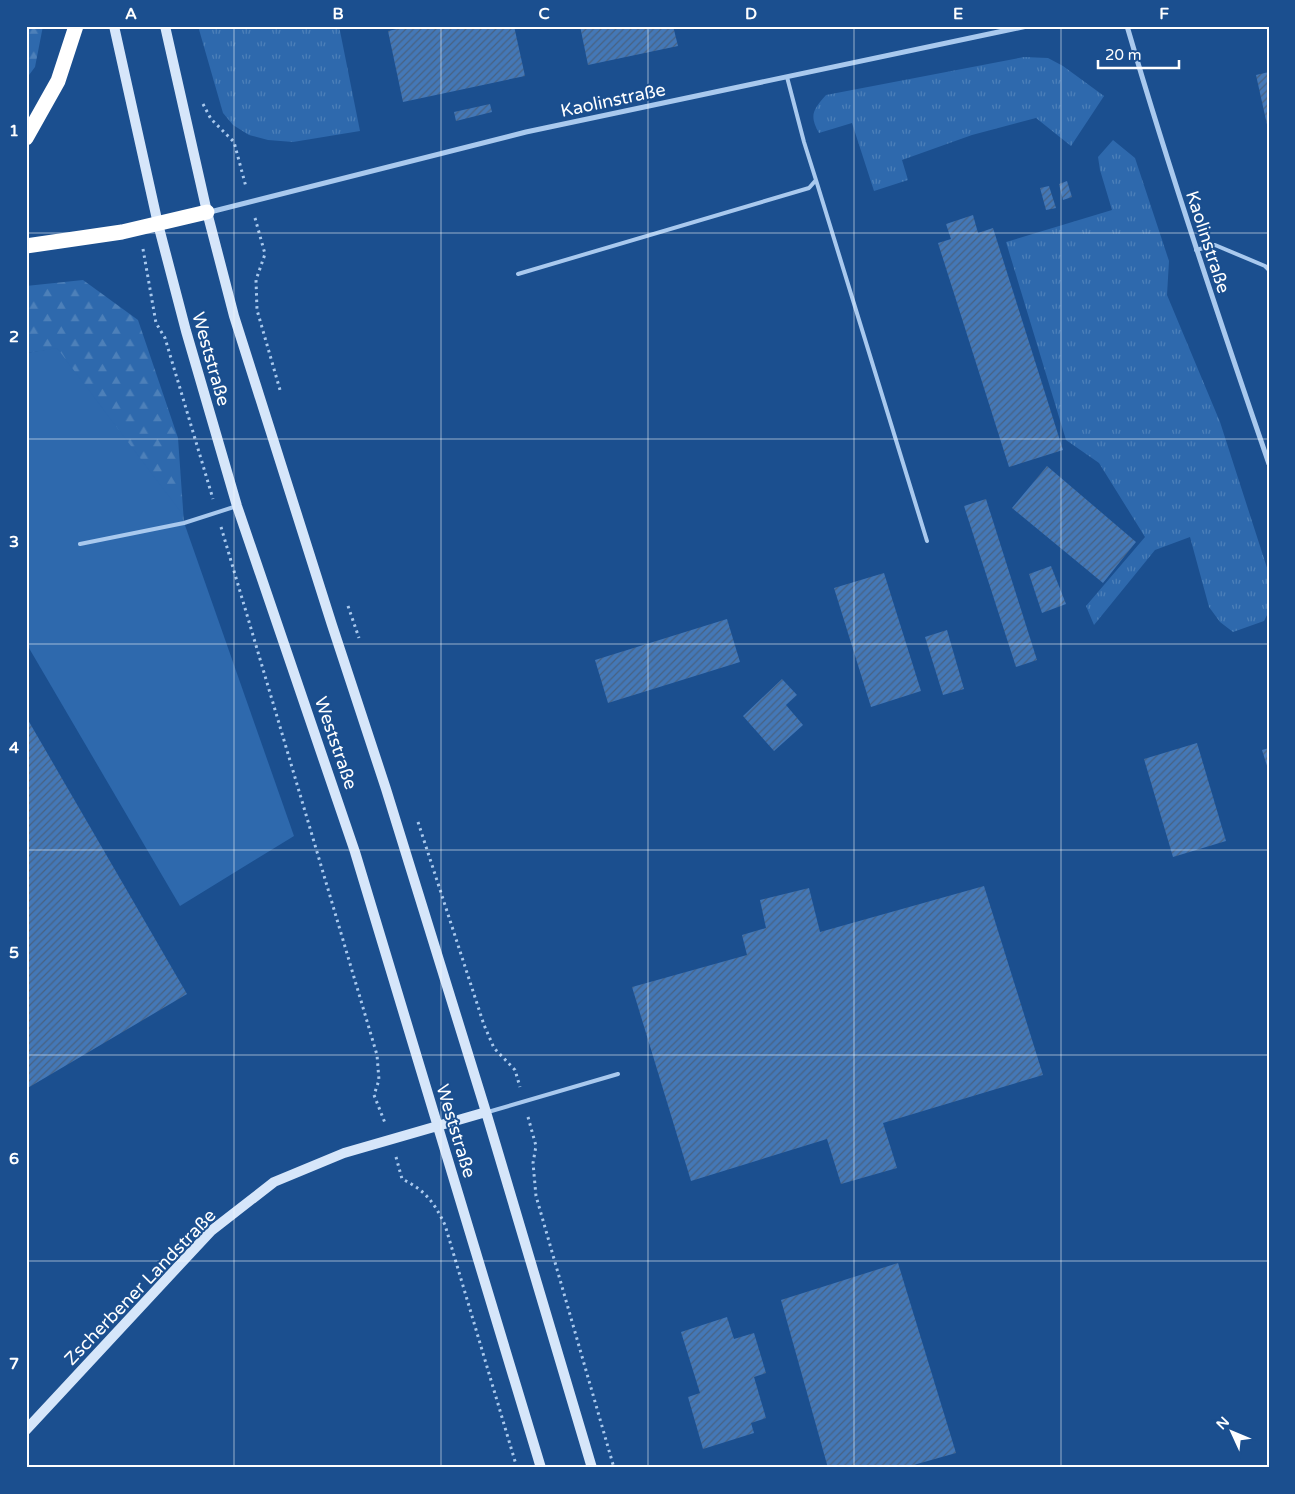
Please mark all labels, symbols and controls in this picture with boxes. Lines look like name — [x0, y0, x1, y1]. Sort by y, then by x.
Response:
text: A — [125, 4, 137, 24]
text: B — [332, 4, 344, 24]
text: C — [538, 4, 550, 24]
text: D — [745, 4, 757, 24]
text: E — [953, 4, 963, 24]
text: F — [1159, 4, 1169, 24]
scale bar — [1098, 38, 1179, 70]
text: 20 m — [1105, 46, 1142, 64]
street label: Kaolinstraße — [559, 78, 667, 122]
text: 1 — [9, 121, 19, 141]
street label: Kaolinstraße — [1181, 188, 1235, 296]
street label: Weststraße — [187, 310, 235, 408]
text: 2 — [9, 327, 19, 347]
text: 3 — [9, 532, 19, 552]
street label: Weststraße — [310, 694, 362, 792]
text: 4 — [9, 738, 19, 758]
text: 5 — [9, 943, 19, 963]
street label: Weststraße — [431, 1082, 481, 1180]
text: 6 — [9, 1149, 19, 1169]
street label: Zscherbener Landstraße — [60, 1204, 220, 1370]
text: 7 — [9, 1354, 19, 1374]
north arrow — [1208, 1406, 1258, 1456]
text: N — [1213, 1413, 1233, 1433]

